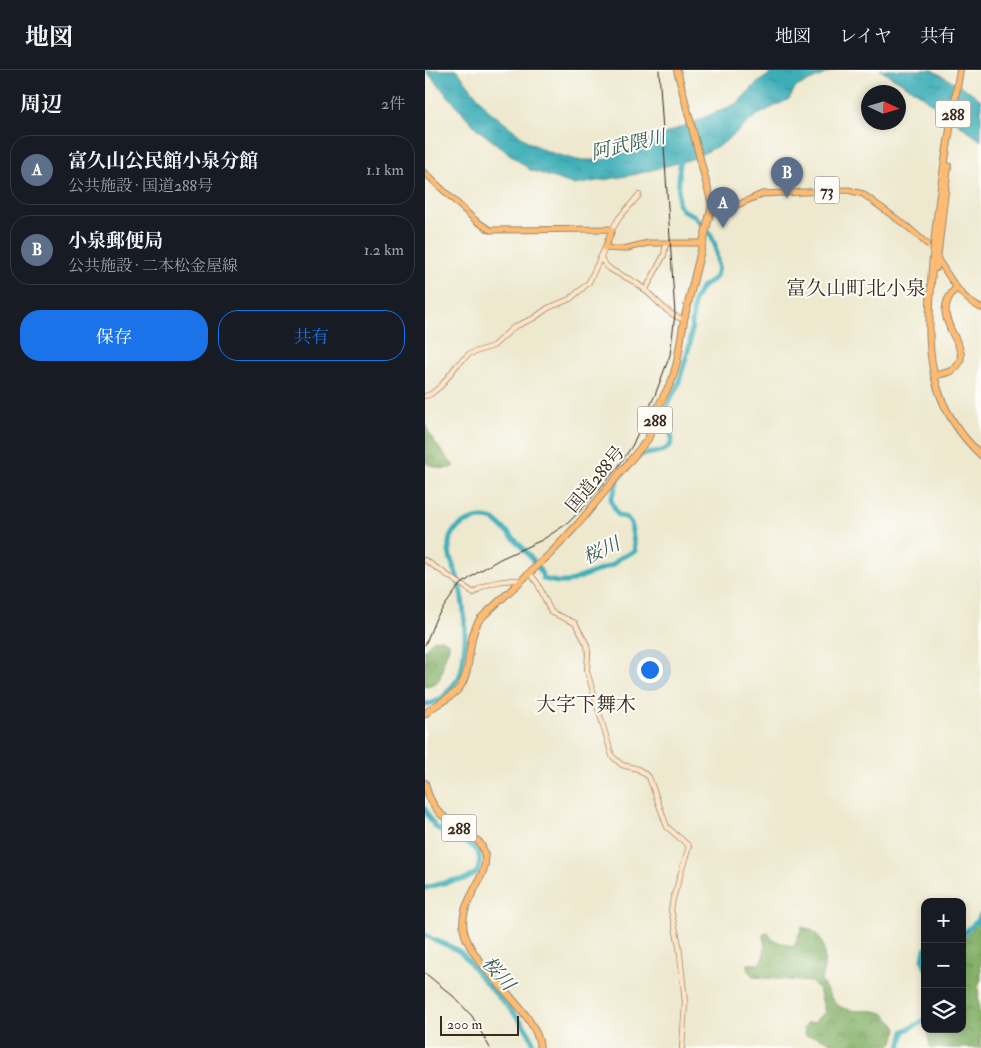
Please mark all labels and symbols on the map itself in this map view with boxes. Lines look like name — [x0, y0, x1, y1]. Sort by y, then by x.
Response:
north arrow — [861, 85, 906, 130]
road number: 288 — [935, 101, 971, 128]
water label: 阿武隈川 — [588, 124, 670, 165]
pin: B — [771, 157, 803, 198]
road number: 73 — [815, 176, 839, 204]
pin: A — [707, 187, 739, 228]
district label: 富久山町北小泉 — [786, 276, 926, 301]
road number: 288 — [637, 406, 673, 434]
street label: 国道288号 — [561, 441, 630, 517]
water label: 桜川 — [579, 531, 626, 570]
your location — [637, 657, 663, 683]
district label: 大字下舞木 — [536, 692, 636, 717]
road number: 288 — [441, 814, 477, 841]
water label: 桜川 — [477, 951, 521, 997]
scale bar — [440, 1013, 519, 1036]

